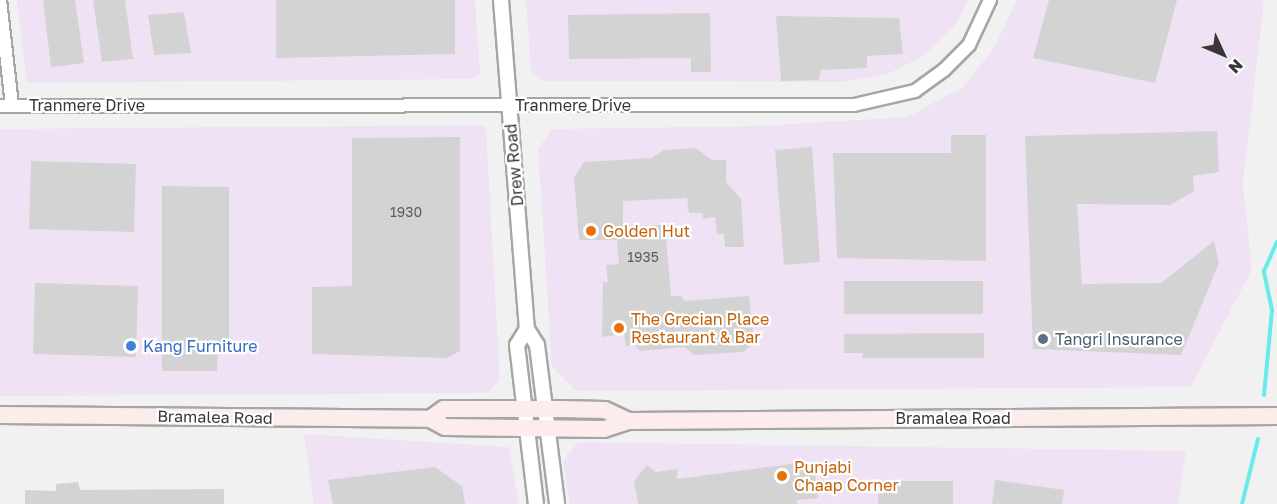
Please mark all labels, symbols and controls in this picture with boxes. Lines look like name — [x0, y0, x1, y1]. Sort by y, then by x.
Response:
north arrow — [1193, 24, 1253, 84]
text: N — [1225, 55, 1247, 78]
street label: Tranmere Drive — [29, 95, 145, 115]
street label: Tranmere Drive — [515, 95, 631, 115]
street label: Drew Road — [501, 123, 527, 207]
house number: 1930 — [390, 204, 422, 220]
place label: Golden Hut — [603, 221, 690, 241]
marker: Golden Hut — [584, 224, 598, 238]
house number: 1935 — [627, 249, 659, 265]
place label: The Grecian Place Restaurant & Bar — [631, 309, 769, 347]
marker: The Grecian Place Restaurant & Bar — [612, 321, 626, 335]
place label: Tangri Insurance — [1055, 329, 1183, 349]
marker: Tangri Insurance — [1036, 332, 1050, 346]
place label: Kang Furniture — [143, 336, 258, 356]
marker: Kang Furniture — [124, 339, 138, 353]
street label: Bramalea Road — [157, 406, 273, 428]
street label: Bramalea Road — [895, 408, 1011, 428]
place label: Punjabi Chaap Corner — [794, 457, 899, 495]
marker: Punjabi Chaap Corner — [775, 469, 789, 483]

